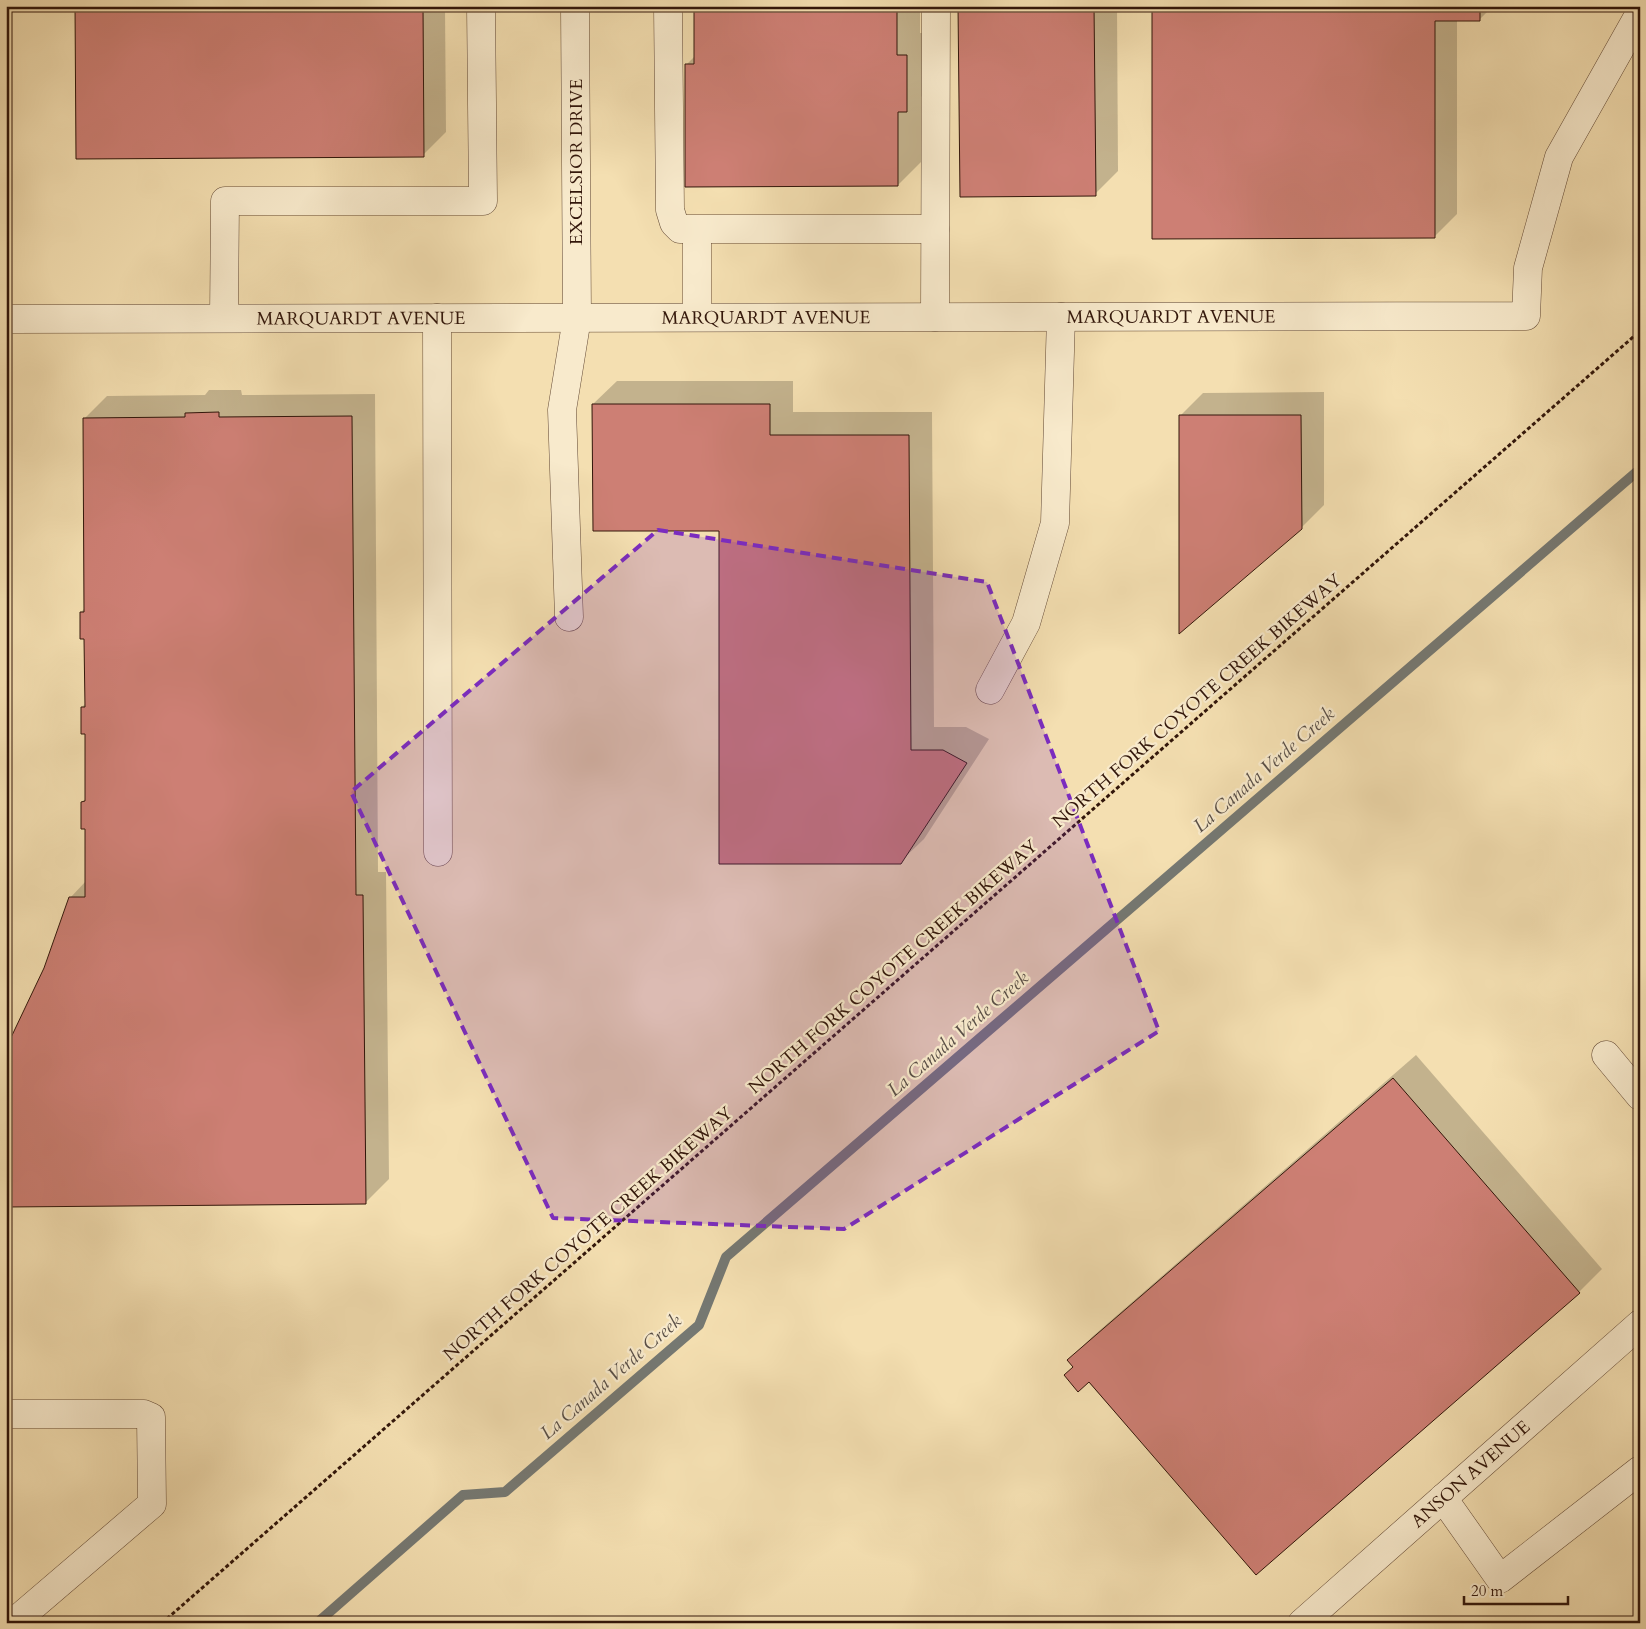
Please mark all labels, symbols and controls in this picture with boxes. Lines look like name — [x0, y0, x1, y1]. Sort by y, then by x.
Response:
street label: EXCELSIOR DRIVE — [564, 79, 589, 245]
street label: MARQUARDT AVENUE — [1067, 304, 1275, 329]
street label: MARQUARDT AVENUE — [662, 305, 870, 330]
street label: MARQUARDT AVENUE — [257, 306, 465, 331]
street label: NORTH FORK COYOTE CREEK BIKEWAY — [1047, 568, 1348, 834]
water label: La Canada Verde Creek — [1188, 701, 1341, 839]
street label: NORTH FORK COYOTE CREEK BIKEWAY — [743, 834, 1044, 1100]
water label: La Canada Verde Creek — [882, 965, 1035, 1103]
street label: NORTH FORK COYOTE CREEK BIKEWAY — [438, 1101, 739, 1367]
water label: La Canada Verde Creek — [535, 1308, 688, 1446]
street label: ANSON AVENUE — [1406, 1414, 1535, 1533]
scale bar — [1464, 1574, 1567, 1606]
text: 20 m — [1471, 1581, 1503, 1601]

